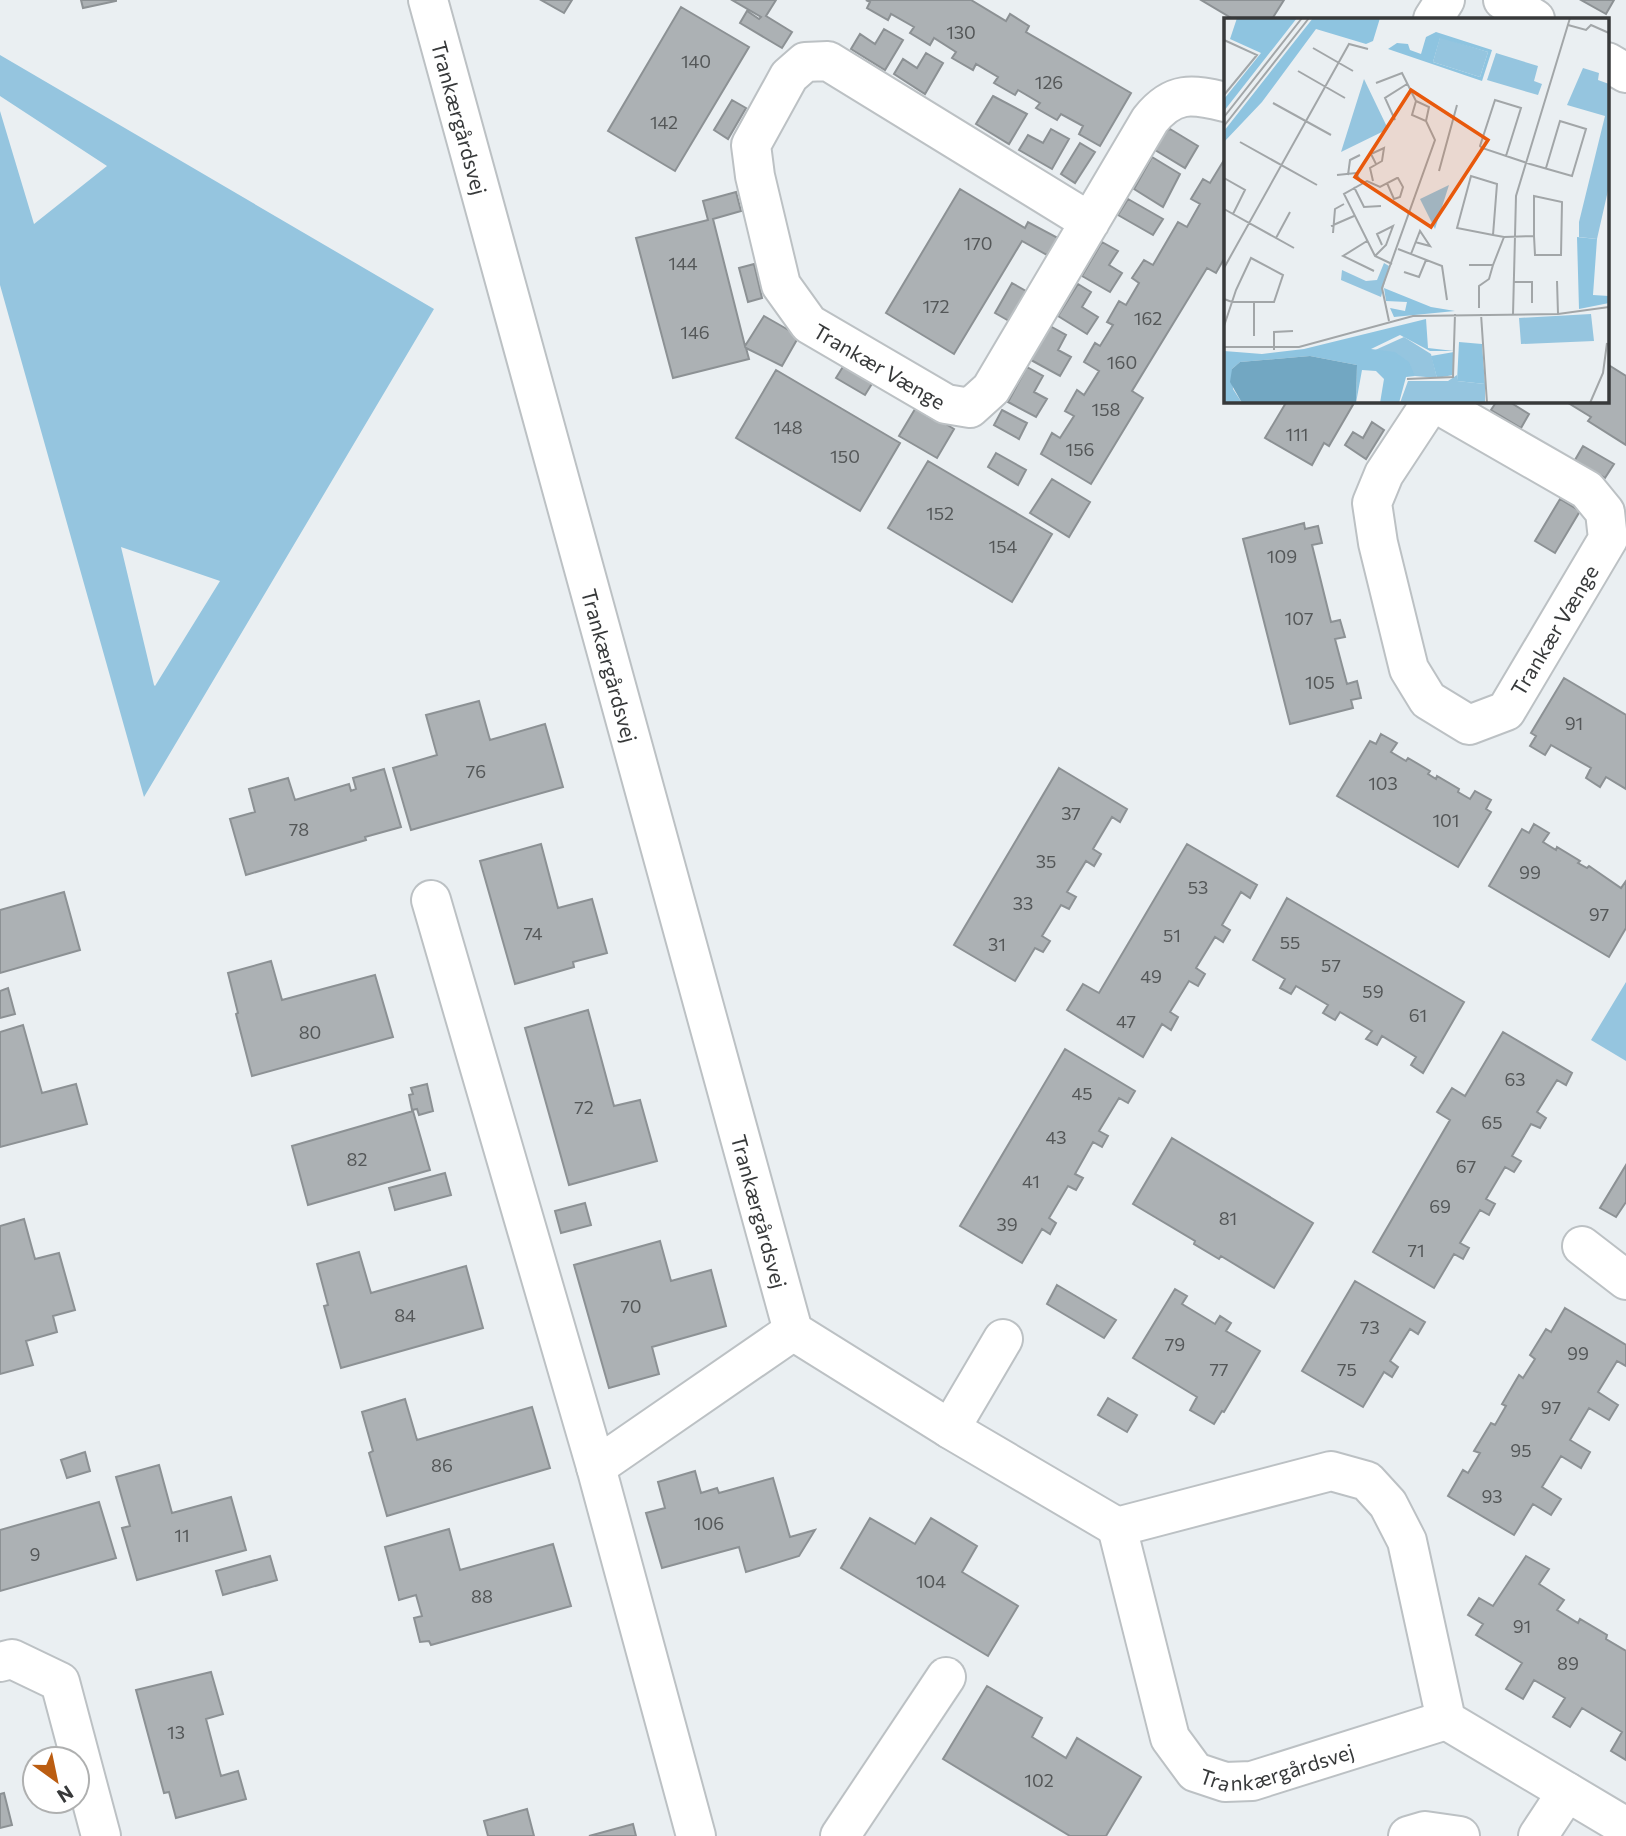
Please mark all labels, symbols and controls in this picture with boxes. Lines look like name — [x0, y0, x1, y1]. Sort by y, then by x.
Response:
inset map — [1224, 18, 1608, 402]
house number: 130 — [946, 21, 976, 43]
street label: Trankærgårdsvej — [427, 38, 493, 197]
house number: 140 — [681, 50, 711, 72]
house number: 126 — [1035, 71, 1063, 93]
house number: 142 — [650, 111, 678, 133]
house number: 170 — [964, 232, 992, 254]
house number: 144 — [668, 252, 698, 274]
house number: 172 — [922, 295, 950, 317]
house number: 162 — [1134, 307, 1162, 329]
street label: Trankær Vænge — [809, 317, 950, 414]
house number: 146 — [680, 321, 710, 343]
house number: 160 — [1107, 351, 1137, 373]
house number: 158 — [1092, 398, 1121, 420]
house number: 148 — [773, 416, 803, 438]
house number: 111 — [1285, 423, 1309, 445]
house number: 156 — [1066, 438, 1094, 460]
house number: 150 — [830, 445, 860, 467]
house number: 152 — [926, 502, 954, 524]
house number: 154 — [989, 535, 1018, 557]
house number: 109 — [1267, 545, 1297, 567]
street label: Trankær Vænge — [1505, 560, 1603, 700]
street label: Trankærgårdsvej — [577, 586, 643, 745]
house number: 107 — [1285, 607, 1313, 629]
house number: 105 — [1305, 671, 1335, 693]
house number: 91 — [1565, 712, 1583, 734]
house number: 76 — [466, 760, 486, 782]
house number: 103 — [1368, 772, 1398, 794]
house number: 37 — [1061, 802, 1081, 824]
house number: 101 — [1432, 809, 1460, 831]
house number: 78 — [289, 818, 309, 840]
house number: 35 — [1036, 850, 1056, 872]
house number: 99 — [1519, 861, 1541, 883]
house number: 53 — [1188, 876, 1208, 898]
house number: 33 — [1013, 892, 1033, 914]
house number: 97 — [1589, 903, 1609, 925]
house number: 74 — [523, 922, 543, 944]
house number: 51 — [1163, 924, 1181, 946]
house number: 55 — [1280, 931, 1300, 953]
house number: 31 — [988, 933, 1006, 955]
house number: 57 — [1321, 954, 1341, 976]
house number: 49 — [1140, 965, 1162, 987]
house number: 59 — [1362, 980, 1384, 1002]
house number: 61 — [1409, 1004, 1427, 1026]
house number: 47 — [1116, 1010, 1136, 1032]
house number: 80 — [299, 1021, 321, 1043]
house number: 63 — [1504, 1068, 1526, 1090]
house number: 45 — [1071, 1082, 1093, 1104]
house number: 72 — [574, 1096, 594, 1118]
house number: 65 — [1481, 1111, 1503, 1133]
house number: 43 — [1045, 1126, 1067, 1148]
street label: Trankærgårdsvej — [727, 1132, 793, 1291]
house number: 82 — [347, 1148, 367, 1170]
house number: 67 — [1456, 1155, 1476, 1177]
house number: 41 — [1022, 1170, 1040, 1192]
house number: 69 — [1429, 1195, 1451, 1217]
house number: 81 — [1219, 1207, 1237, 1229]
house number: 39 — [996, 1213, 1018, 1235]
house number: 71 — [1407, 1239, 1425, 1261]
house number: 70 — [620, 1295, 642, 1317]
house number: 84 — [394, 1304, 416, 1326]
house number: 73 — [1360, 1316, 1380, 1338]
house number: 79 — [1165, 1333, 1185, 1355]
house number: 99 — [1567, 1342, 1589, 1364]
house number: 77 — [1209, 1358, 1229, 1380]
house number: 75 — [1337, 1358, 1357, 1380]
house number: 97 — [1541, 1396, 1561, 1418]
house number: 95 — [1510, 1439, 1532, 1461]
house number: 86 — [431, 1454, 453, 1476]
house number: 93 — [1481, 1485, 1503, 1507]
house number: 106 — [694, 1512, 724, 1534]
house number: 11 — [174, 1524, 190, 1546]
house number: 9 — [30, 1543, 40, 1565]
house number: 104 — [916, 1570, 946, 1592]
house number: 88 — [471, 1585, 493, 1607]
house number: 91 — [1513, 1615, 1531, 1637]
house number: 89 — [1557, 1652, 1579, 1674]
house number: 13 — [167, 1721, 185, 1743]
street label: Trankærgårdsvej — [1197, 1737, 1357, 1796]
north arrow — [21, 1745, 91, 1815]
house number: 102 — [1024, 1769, 1054, 1791]
text: N — [53, 1781, 78, 1808]

